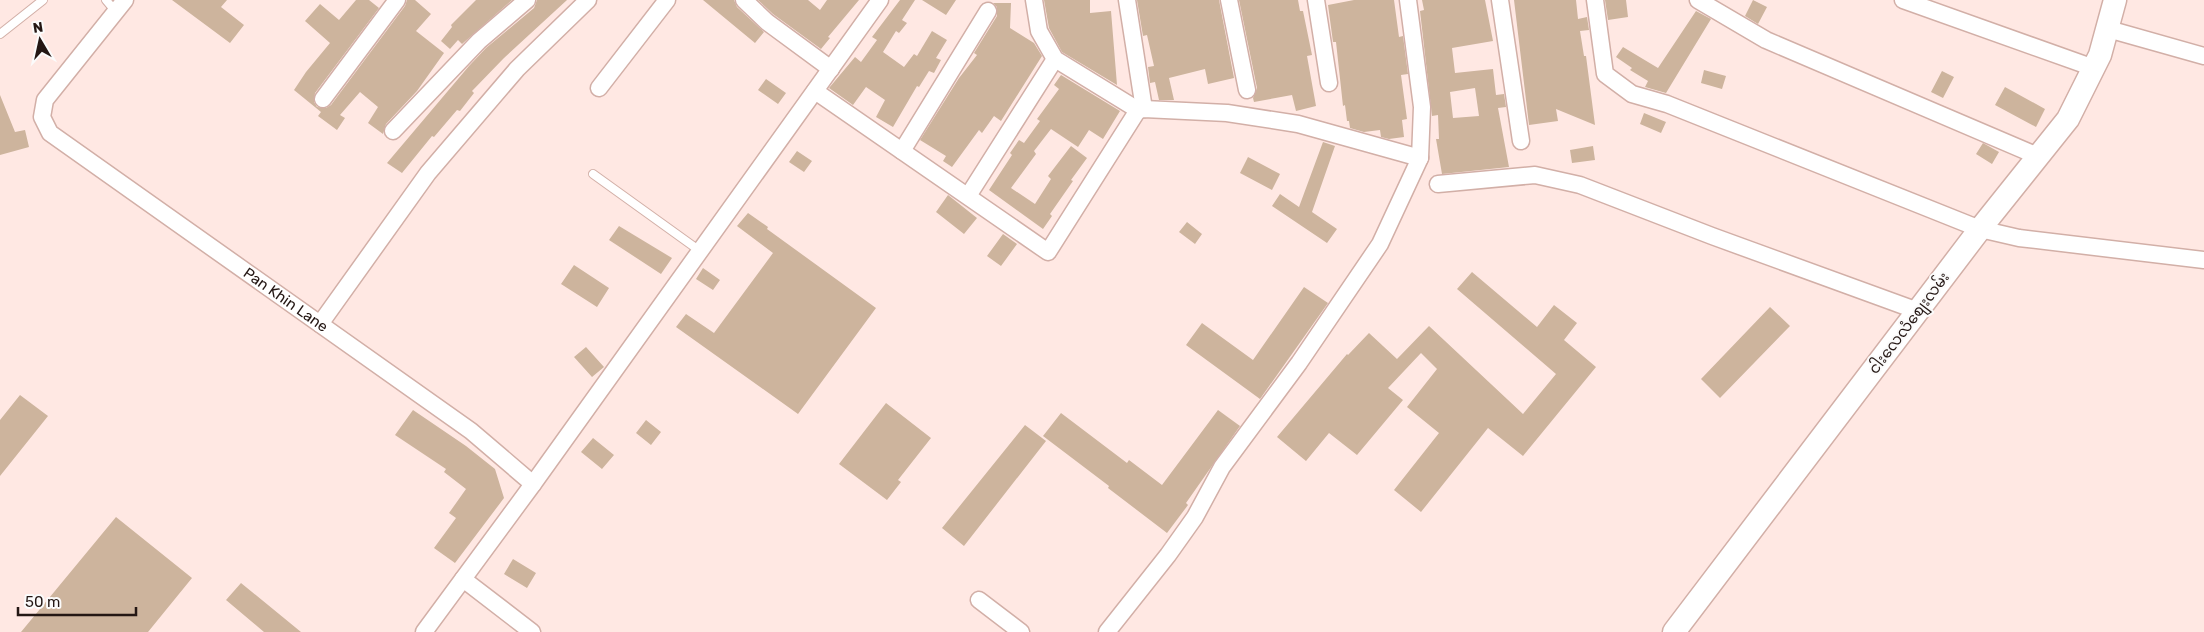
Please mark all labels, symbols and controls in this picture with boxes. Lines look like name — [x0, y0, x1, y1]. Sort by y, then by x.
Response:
north arrow — [15, 15, 65, 65]
text: N — [32, 18, 44, 37]
street label: Pan Khin Lane — [240, 264, 331, 336]
street label: ငါးလေလံစျေးလမ်း — [1864, 268, 1955, 379]
scale bar — [18, 584, 135, 616]
text: 50 m — [25, 593, 60, 611]

